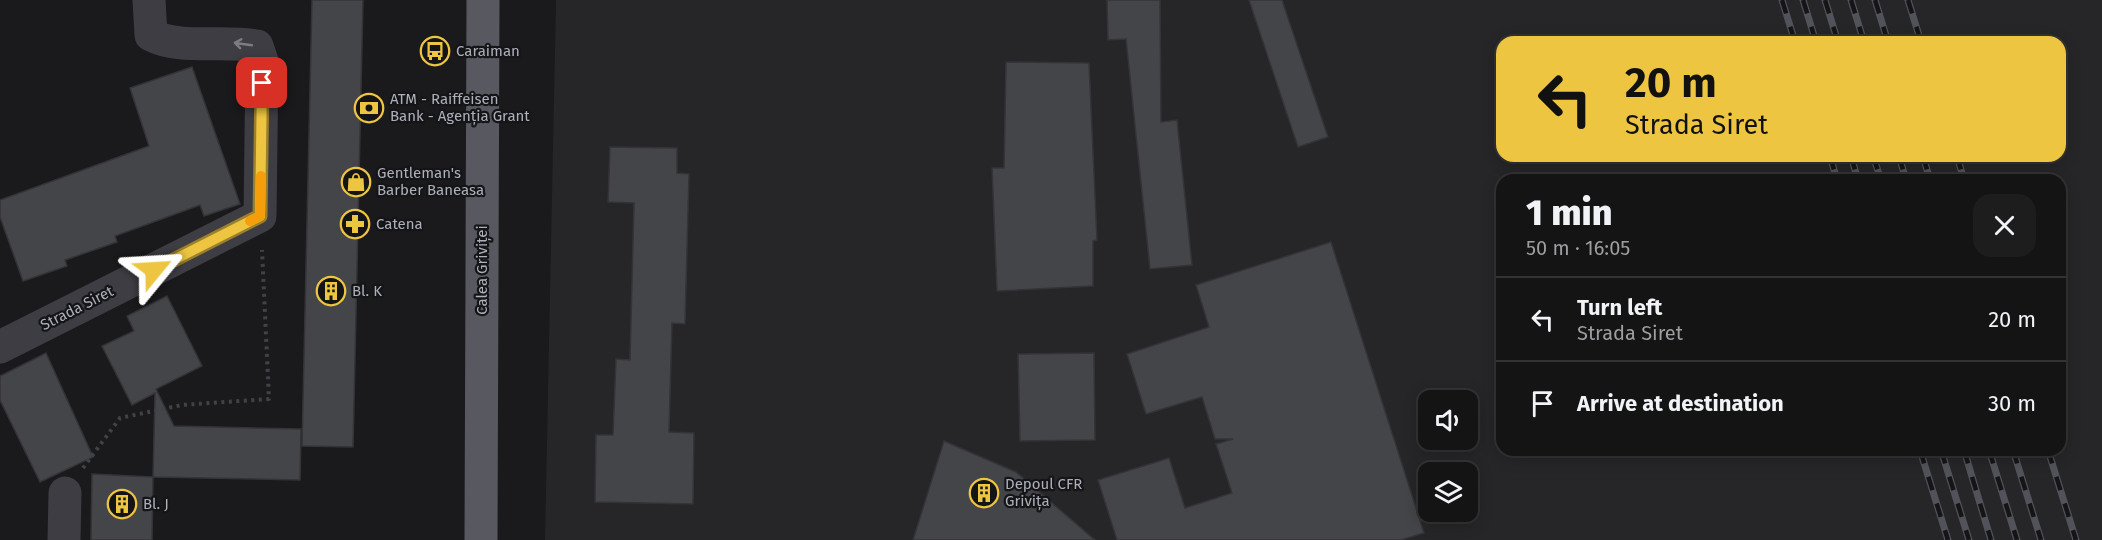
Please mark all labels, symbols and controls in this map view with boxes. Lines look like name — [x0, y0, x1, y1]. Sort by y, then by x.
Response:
bus stop icon: Caraiman — [419, 35, 451, 67]
one-way arrow — [234, 39, 253, 50]
place label: Caraiman — [456, 42, 520, 60]
pin — [236, 57, 287, 108]
text: 20 m — [1625, 58, 1717, 108]
icon: left — [1526, 60, 1604, 138]
icon: arrive — [245, 66, 278, 99]
place label: ATM - Raiffeisen Bank - Agenția Grant — [390, 90, 530, 126]
bank icon: ATM - Raiffeisen Bank - Agenția Grant — [353, 92, 385, 124]
text: Strada Siret — [1625, 109, 1768, 141]
place label: Gentleman's Barber Baneasa — [377, 164, 484, 199]
shop icon: Gentleman's Barber Baneasa — [340, 166, 372, 198]
text: 1 min — [1526, 191, 1612, 235]
button: close — [1973, 194, 2036, 257]
pharmacy icon: Catena — [339, 208, 371, 240]
place label: Catena — [376, 215, 423, 233]
street label: Calea Griviței — [473, 225, 492, 315]
text: 50 m · 16:05 — [1526, 236, 1630, 260]
position arrow — [122, 238, 186, 302]
building icon: Bl. K — [315, 275, 347, 307]
street label: Strada Siret — [38, 282, 117, 334]
place label: Bl. K — [352, 282, 382, 300]
text: Turn left — [1577, 294, 1662, 321]
icon: left — [1526, 303, 1559, 336]
text: 20 m — [1988, 306, 2036, 333]
text: Strada Siret — [1577, 321, 1683, 345]
icon: arrive — [1526, 387, 1559, 420]
map controls — [1418, 390, 1478, 522]
button: sound — [1418, 390, 1478, 450]
text: Arrive at destination — [1577, 390, 1784, 417]
text: 30 m — [1988, 390, 2036, 417]
button: layers — [1418, 462, 1478, 522]
place label: Depoul CFR Grivița — [1005, 475, 1082, 511]
building icon: Depoul CFR Grivița — [968, 477, 1000, 509]
building icon: Bl. J — [106, 488, 138, 520]
place label: Bl. J — [143, 495, 169, 513]

